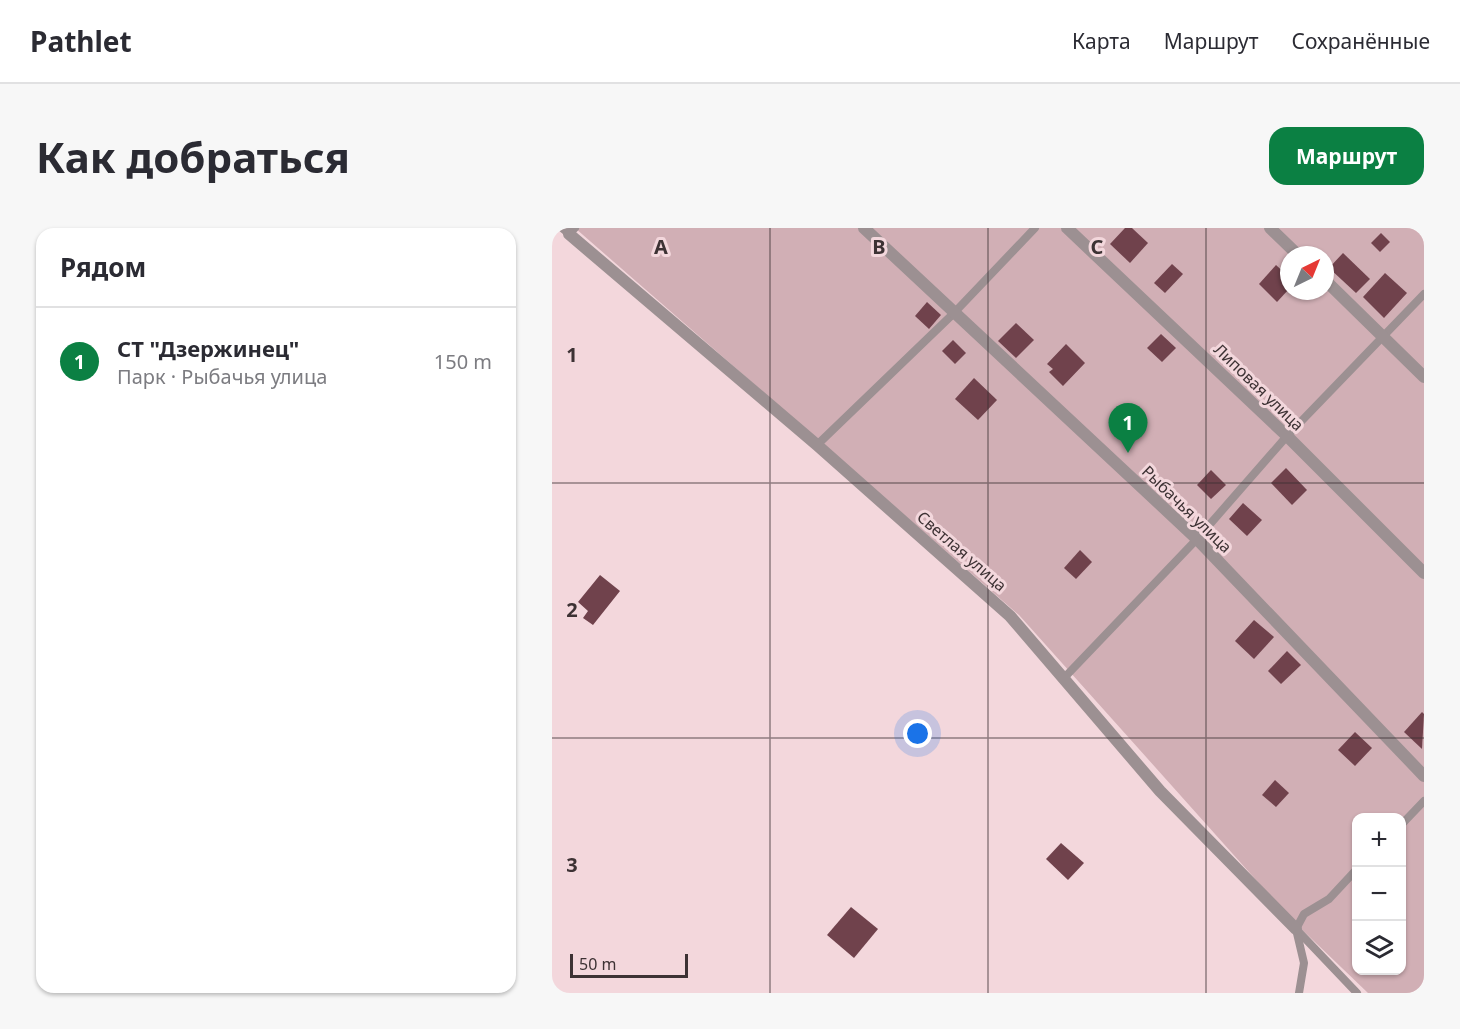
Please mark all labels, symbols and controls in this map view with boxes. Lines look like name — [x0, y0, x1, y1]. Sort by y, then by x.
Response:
text: Pathlet — [30, 22, 132, 60]
text: Карта — [1072, 27, 1131, 55]
text: Маршрут — [1164, 27, 1259, 55]
text: Сохранённые — [1292, 27, 1430, 55]
button: Маршрут — [1269, 127, 1424, 185]
text: Как добраться — [36, 128, 350, 185]
text: A — [654, 233, 668, 260]
text: B — [872, 233, 886, 260]
text: C — [1091, 233, 1104, 260]
north arrow — [1280, 246, 1334, 300]
text: Рядом — [60, 249, 146, 285]
text: СТ "Дзержинец" — [117, 333, 299, 363]
street label: Липовая улица — [1209, 338, 1309, 436]
text: 1 — [566, 341, 578, 368]
text: 1 — [74, 348, 85, 375]
text: 150 m — [434, 348, 492, 375]
text: Парк · Рыбачья улица — [117, 363, 327, 390]
pin: 1 — [1108, 404, 1148, 453]
street label: Рыбачья улица — [1137, 460, 1237, 558]
street label: Светлая улица — [913, 506, 1011, 596]
text: 2 — [566, 596, 578, 623]
your location — [903, 719, 932, 748]
map controls — [1352, 813, 1406, 975]
button: + — [1352, 813, 1406, 867]
text: 3 — [566, 851, 578, 878]
button: − — [1352, 867, 1406, 921]
button: layers — [1352, 921, 1406, 975]
scale bar — [570, 951, 688, 978]
text: 50 m — [579, 953, 616, 975]

